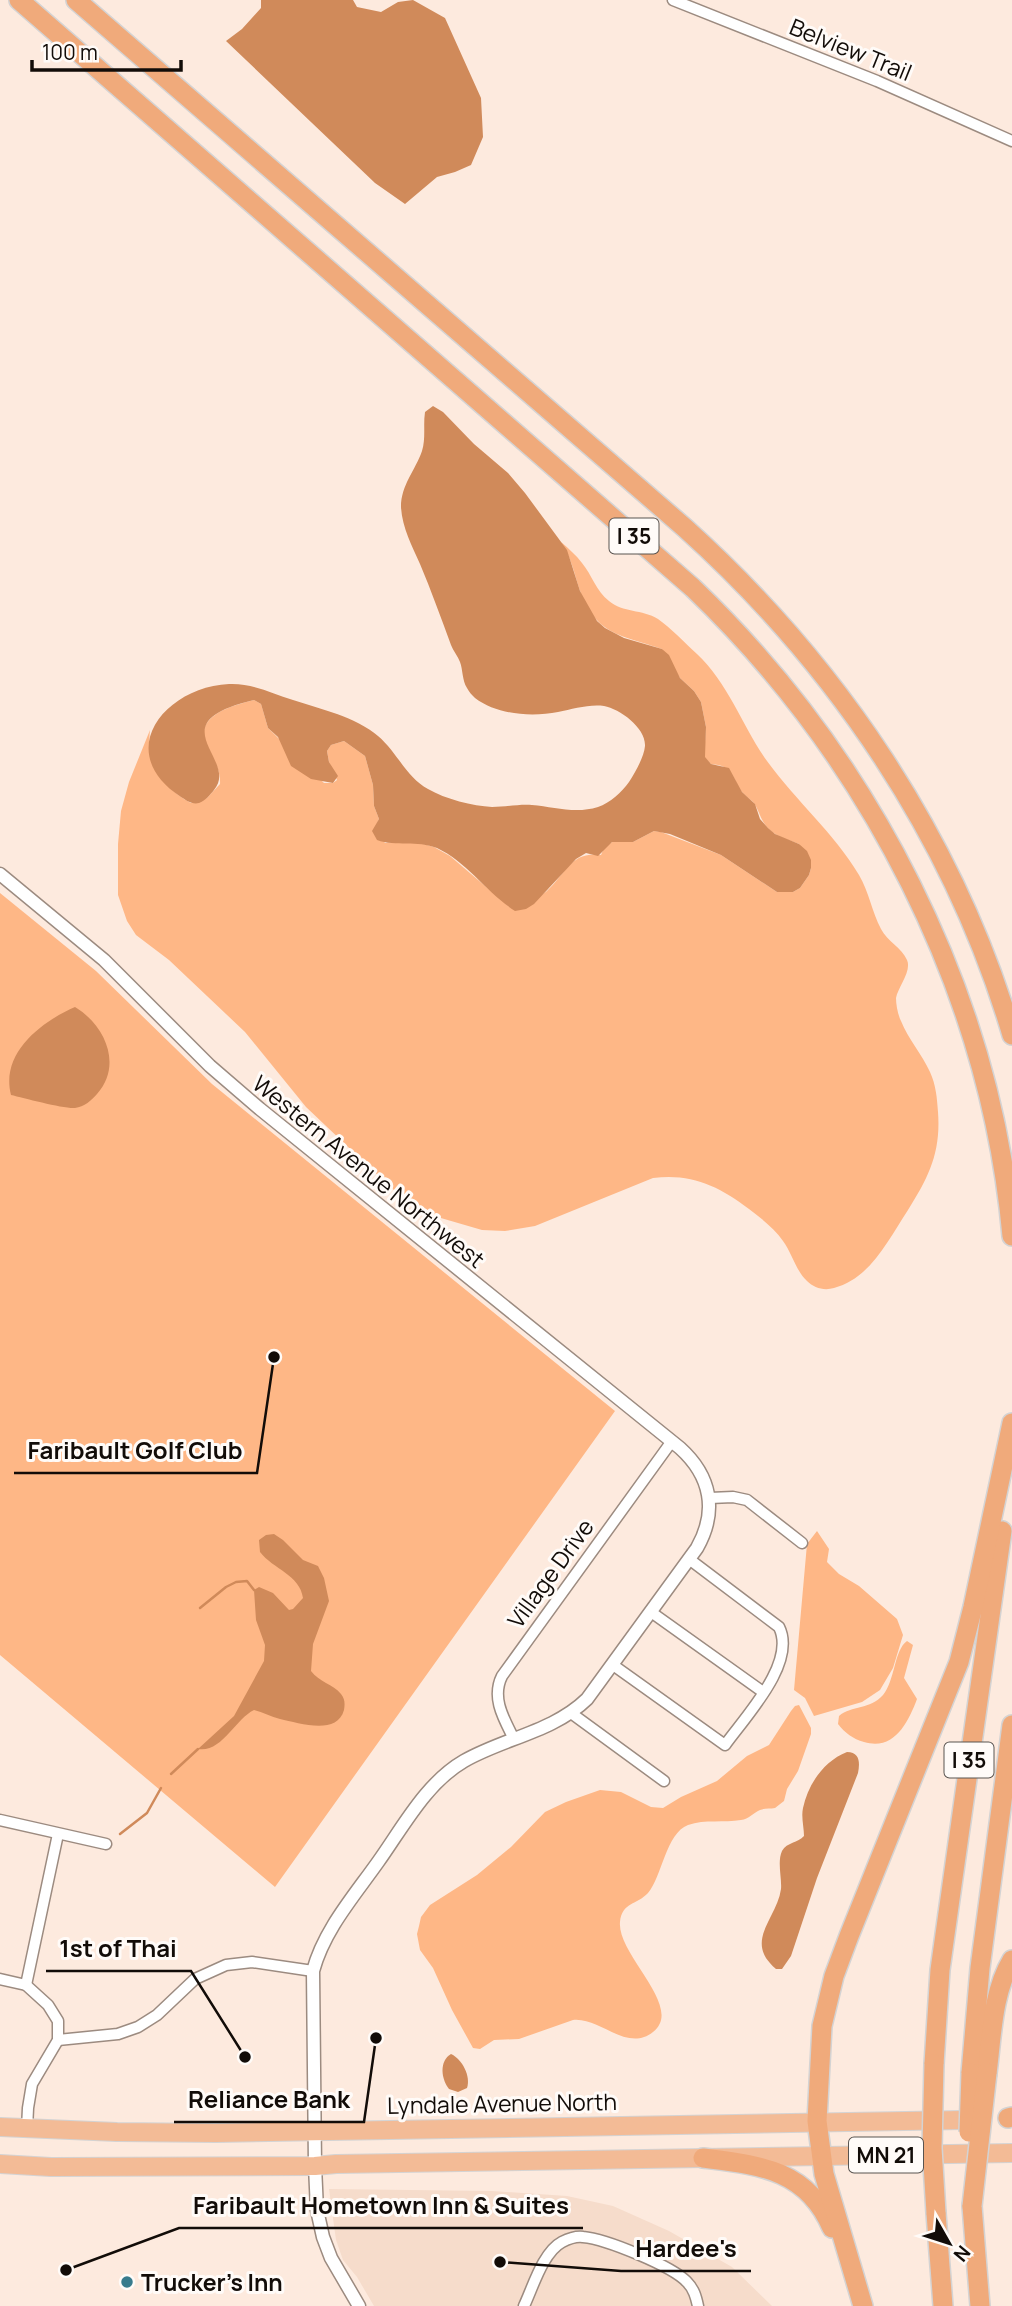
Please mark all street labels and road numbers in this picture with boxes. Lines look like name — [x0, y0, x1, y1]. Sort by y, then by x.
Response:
street label: Belview Trail — [785, 10, 917, 88]
road number: I 35 — [610, 518, 658, 554]
street label: Western Avenue Northwest — [246, 1067, 492, 1275]
street label: Village Drive — [500, 1512, 600, 1634]
road number: I 35 — [944, 1742, 993, 1778]
street label: Lyndale Avenue North — [387, 2085, 617, 2121]
road number: MN 21 — [849, 2138, 923, 2172]

